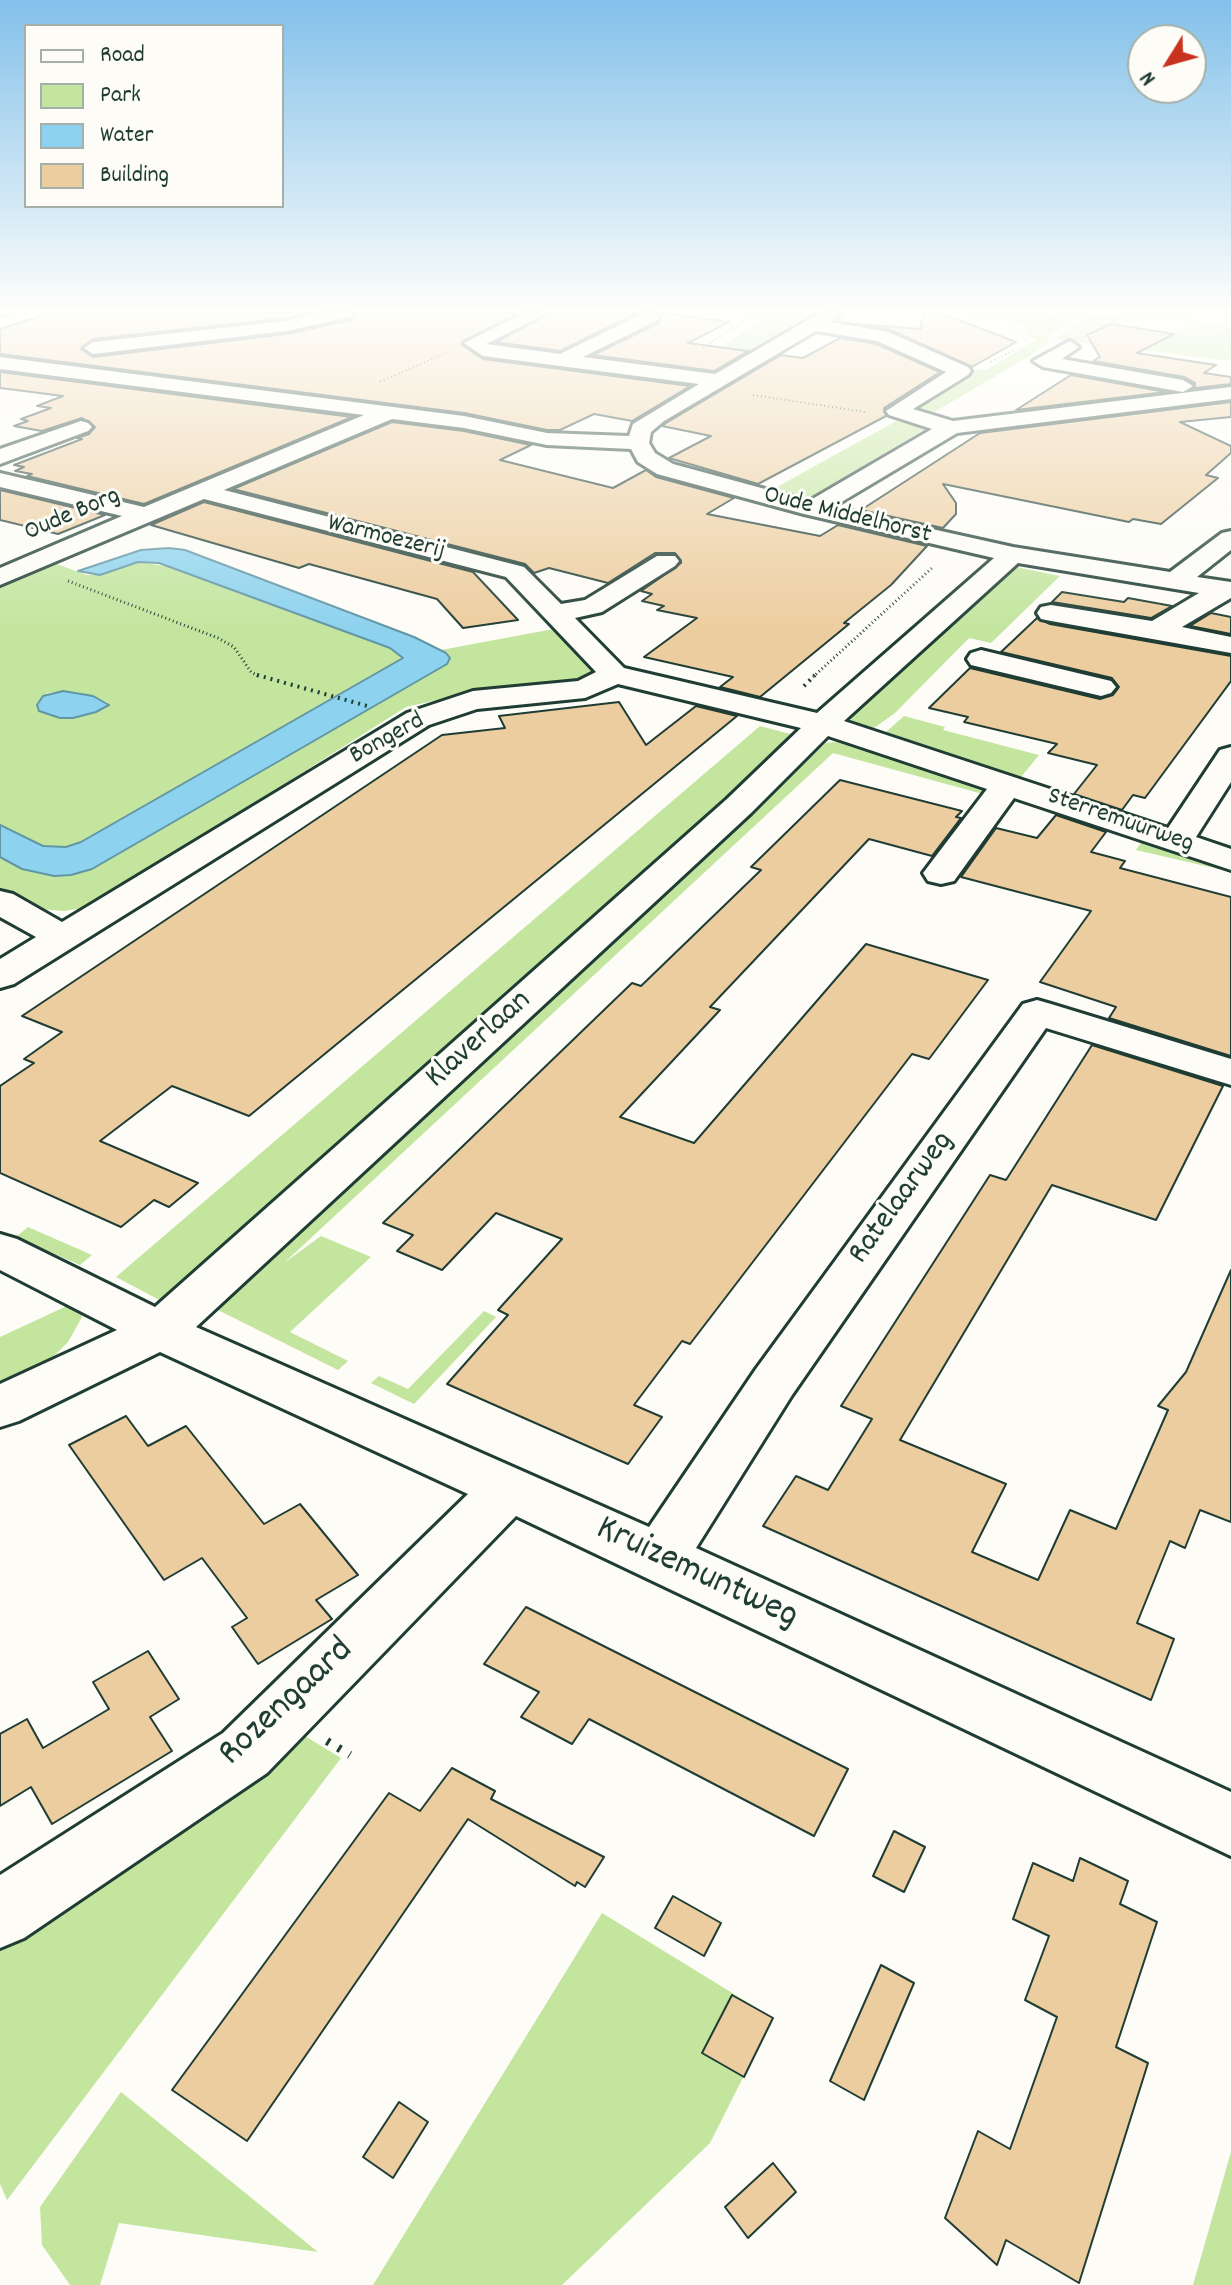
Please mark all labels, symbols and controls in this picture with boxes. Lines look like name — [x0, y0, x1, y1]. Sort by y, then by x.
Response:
legend — [24, 24, 284, 208]
north arrow — [1127, 24, 1207, 104]
text: Road — [100, 39, 145, 73]
text: N — [1133, 64, 1165, 91]
text: Park — [100, 79, 141, 113]
text: Water — [100, 119, 153, 153]
text: Building — [100, 159, 169, 193]
street label: Oude Middelhorst — [760, 481, 934, 553]
street label: Oude Borg — [21, 482, 125, 550]
street label: Warmoezerij — [324, 509, 448, 569]
street label: Bongerd — [345, 707, 431, 773]
street label: Sterremuurweg — [1043, 782, 1197, 862]
street label: Klaverlaan — [419, 984, 541, 1098]
street label: Ratelaarweg — [842, 1125, 964, 1273]
street label: Kruizemuntweg — [588, 1508, 804, 1642]
street label: Rozengaard — [211, 1630, 365, 1778]

